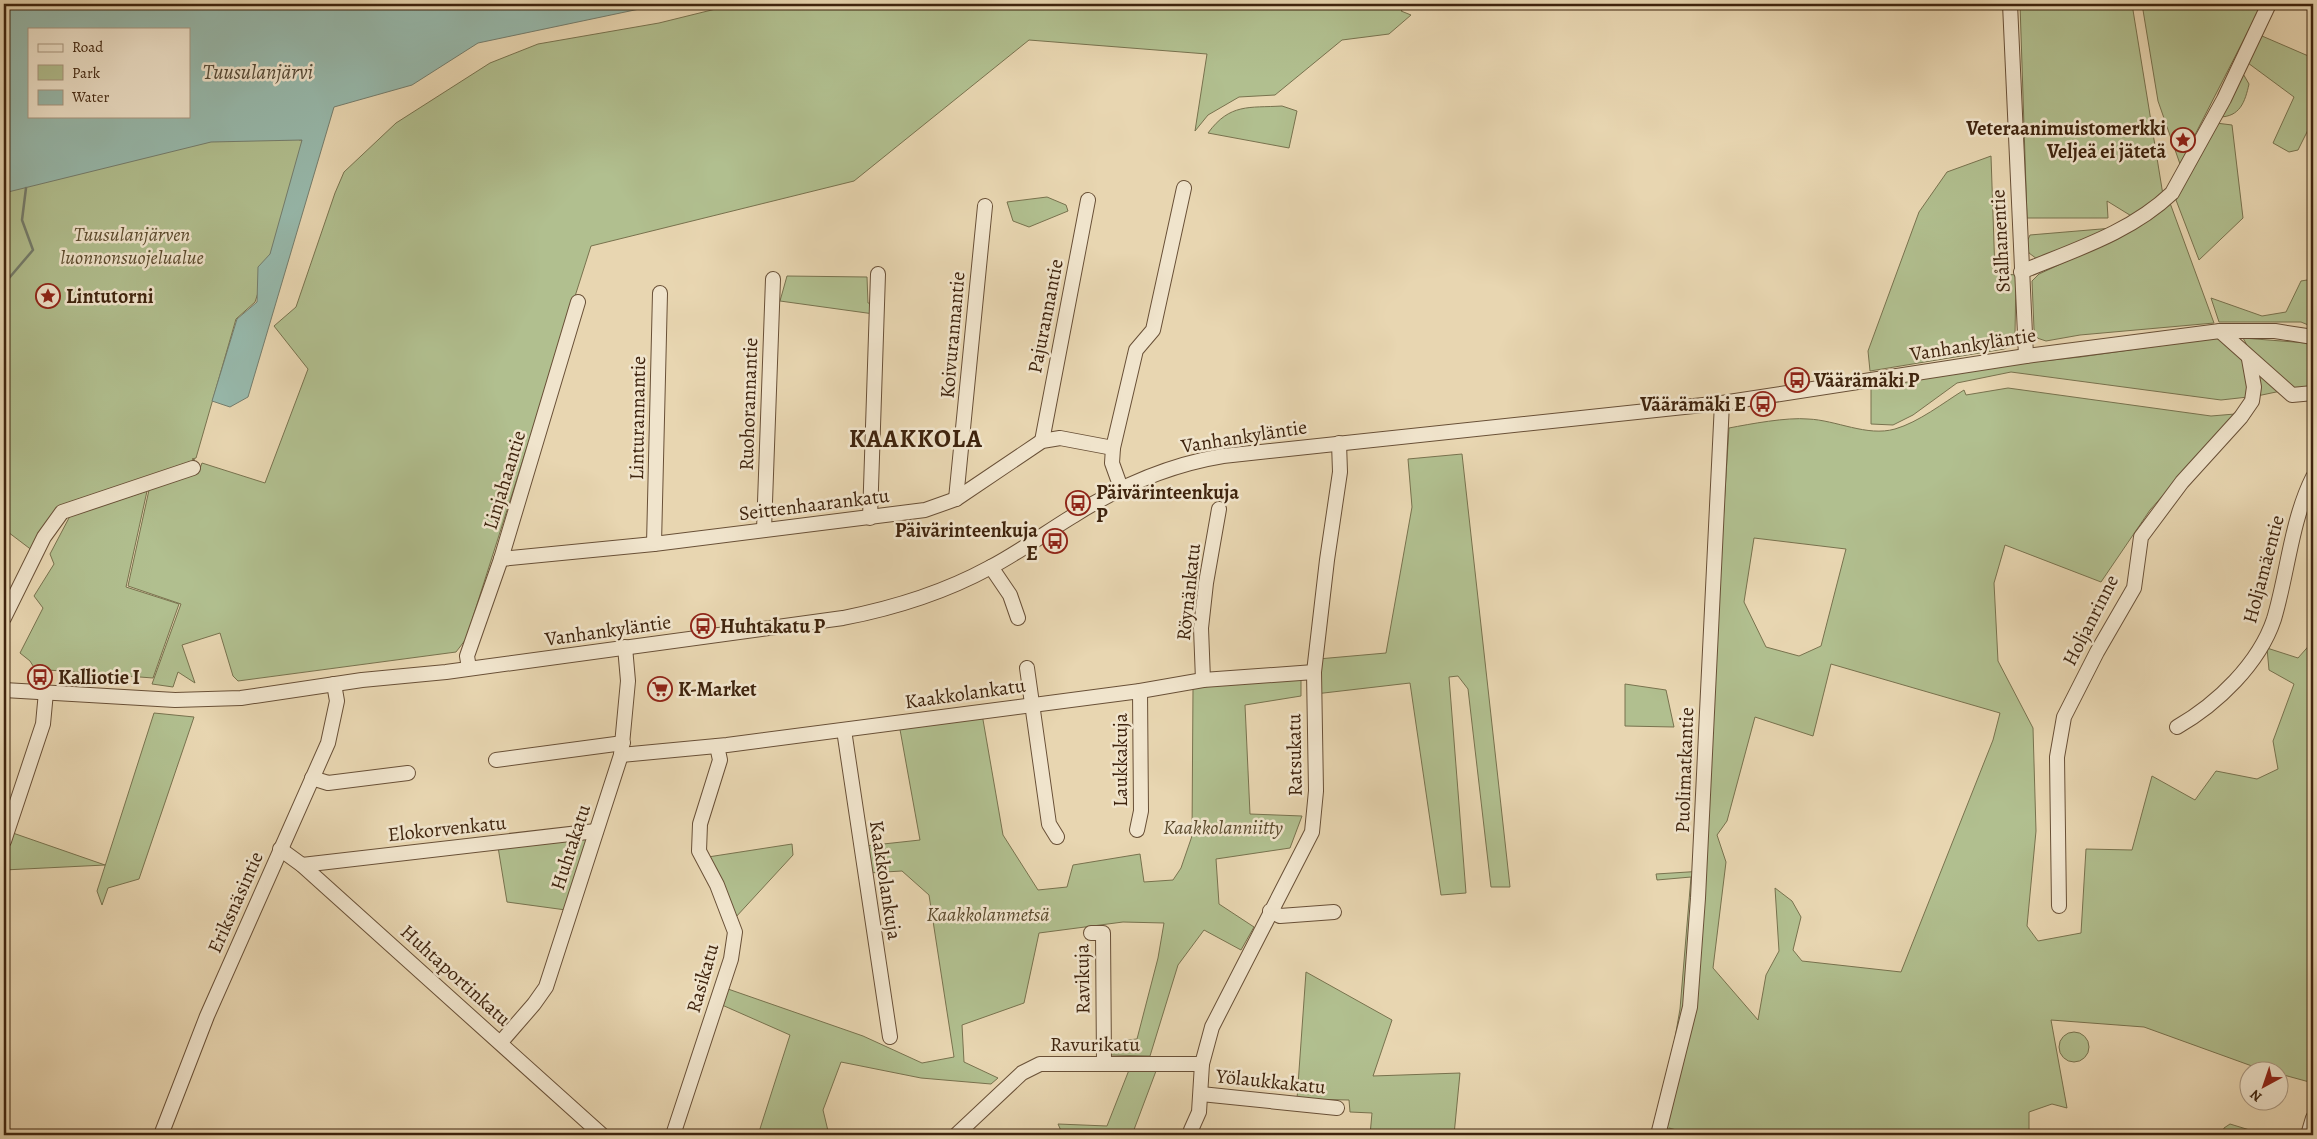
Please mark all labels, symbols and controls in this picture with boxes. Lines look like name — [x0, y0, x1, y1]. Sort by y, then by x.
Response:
legend — [28, 28, 190, 118]
text: Road — [72, 37, 104, 57]
water label: Tuusulanjärvi — [203, 58, 313, 86]
text: Park — [72, 63, 101, 83]
text: Water — [71, 87, 109, 107]
place label: Veteraanimuistomerkki Veljeä ei jätetä — [1965, 115, 2166, 165]
place icon: Veteraanimuistomerkki Veljeä ei jätetä — [2170, 127, 2196, 153]
street label: Stålhanentie — [1984, 189, 2017, 293]
park label: Tuusulanjärven luonnonsuojelualue — [60, 221, 204, 271]
street label: Pajurannantie — [1021, 257, 1070, 376]
street label: Koivurannantie — [933, 270, 972, 400]
place icon: Lintutorni — [35, 283, 61, 309]
place label: Lintutorni — [66, 283, 154, 310]
street label: Vanhankyläntie — [1907, 321, 2038, 368]
street label: Ruohorannantie — [733, 337, 764, 471]
street label: Linturannantie — [623, 356, 652, 480]
bus stop icon: Väärämäki P — [1784, 367, 1810, 393]
place label: Väärämäki P — [1813, 367, 1920, 394]
place label: Väärämäki E — [1639, 391, 1746, 418]
bus stop icon: Väärämäki E — [1750, 391, 1776, 417]
street label: Vanhankyläntie — [1178, 413, 1309, 460]
district label: KAAKKOLA — [849, 422, 983, 456]
street label: Linjahaantie — [477, 427, 532, 533]
place label: Päivärinteenkuja P — [1096, 479, 1240, 529]
street label: Seittenhaarankatu — [737, 482, 891, 527]
bus stop icon: Päivärinteenkuja P — [1065, 490, 1091, 516]
street label: Holjamäentie — [2236, 512, 2291, 626]
place label: Päivärinteenkuja E — [895, 517, 1038, 567]
bus stop icon: Päivärinteenkuja E — [1042, 528, 1068, 554]
street label: Röynänkatu — [1170, 542, 1207, 642]
street label: Holjanrinne — [2056, 570, 2125, 670]
street label: Vanhankyläntie — [542, 608, 673, 653]
bus stop icon: Huhtakatu P — [690, 613, 716, 639]
place label: Huhtakatu P — [720, 613, 826, 640]
bus stop icon: Kalliotie I — [27, 664, 53, 690]
place label: Kalliotie I — [58, 664, 140, 691]
street label: Kaakkolankatu — [903, 672, 1027, 715]
supermarket icon: K-Market — [647, 676, 673, 702]
place label: K-Market — [678, 676, 757, 703]
street label: Puolimatkantie — [1669, 707, 1700, 833]
street label: Laukkakuja — [1107, 712, 1134, 807]
street label: Ratsukatu — [1280, 713, 1309, 797]
street label: Huhtakatu — [544, 801, 597, 894]
street label: Elokorvenkatu — [387, 809, 508, 848]
park label: Kaakkolanniitty — [1163, 814, 1283, 841]
street label: Kaakkolankuja — [863, 818, 908, 942]
street label: Eriksnäsintie — [201, 847, 270, 957]
park label: Kaakkolanmetsä — [926, 901, 1050, 928]
street label: Huhtaportinkatu — [395, 918, 517, 1032]
street label: Rasikatu — [680, 940, 725, 1016]
street label: Ravikuja — [1068, 943, 1097, 1014]
street label: Ravurikatu — [1050, 1031, 1140, 1058]
street label: Yölaukkakatu — [1214, 1062, 1327, 1101]
north arrow — [2240, 1062, 2290, 1112]
text: N — [2246, 1085, 2266, 1106]

